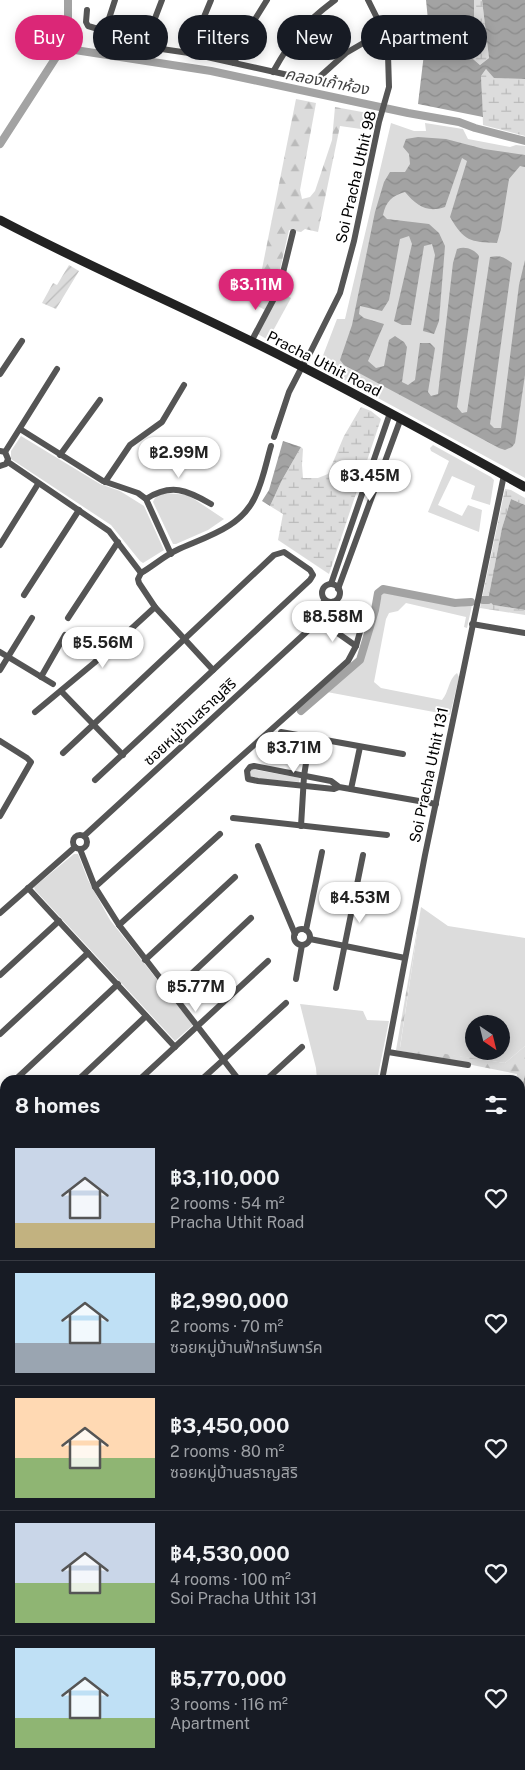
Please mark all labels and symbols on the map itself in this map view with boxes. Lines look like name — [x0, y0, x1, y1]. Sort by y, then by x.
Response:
water label: คลองเก้าห้อง — [284, 64, 372, 99]
street label: Soi Pracha Uthit 98 — [332, 109, 379, 245]
pin: ฿3.11M — [215, 268, 297, 311]
street label: Pracha Uthit Road — [264, 327, 384, 400]
pin: ฿2.99M — [138, 436, 220, 479]
pin: ฿3.45M — [329, 460, 411, 502]
pin: ฿8.58M — [292, 600, 374, 643]
pin: ฿5.56M — [62, 626, 144, 669]
street label: ซอยหมู่บ้านสราญสิริ — [140, 675, 240, 769]
street label: Soi Pracha Uthit 131 — [406, 706, 451, 844]
pin: ฿3.71M — [253, 732, 335, 774]
pin: ฿4.53M — [319, 882, 401, 924]
pin: ฿5.77M — [155, 970, 237, 1013]
north arrow — [465, 1015, 510, 1060]

